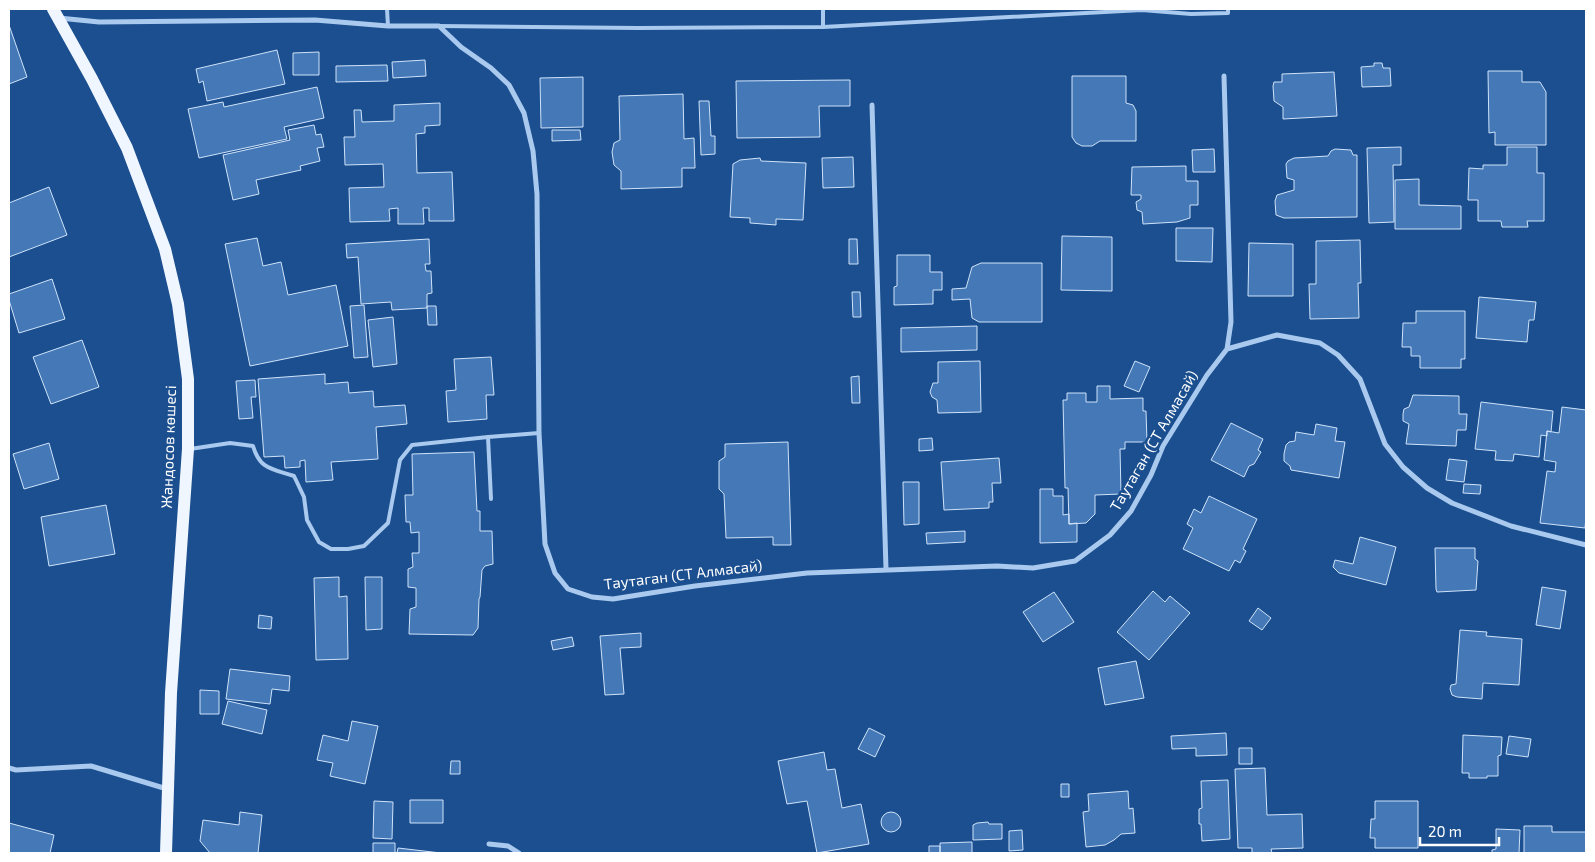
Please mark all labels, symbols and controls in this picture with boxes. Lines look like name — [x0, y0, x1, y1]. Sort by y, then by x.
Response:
street label: Таутаган (СТ Алмасай) — [1105, 367, 1202, 515]
street label: Жандосов көшесі — [157, 385, 179, 509]
street label: Таутаган (СТ Алмасай) — [603, 555, 763, 594]
scale bar — [1420, 814, 1499, 846]
text: 20 m — [1428, 822, 1462, 840]

